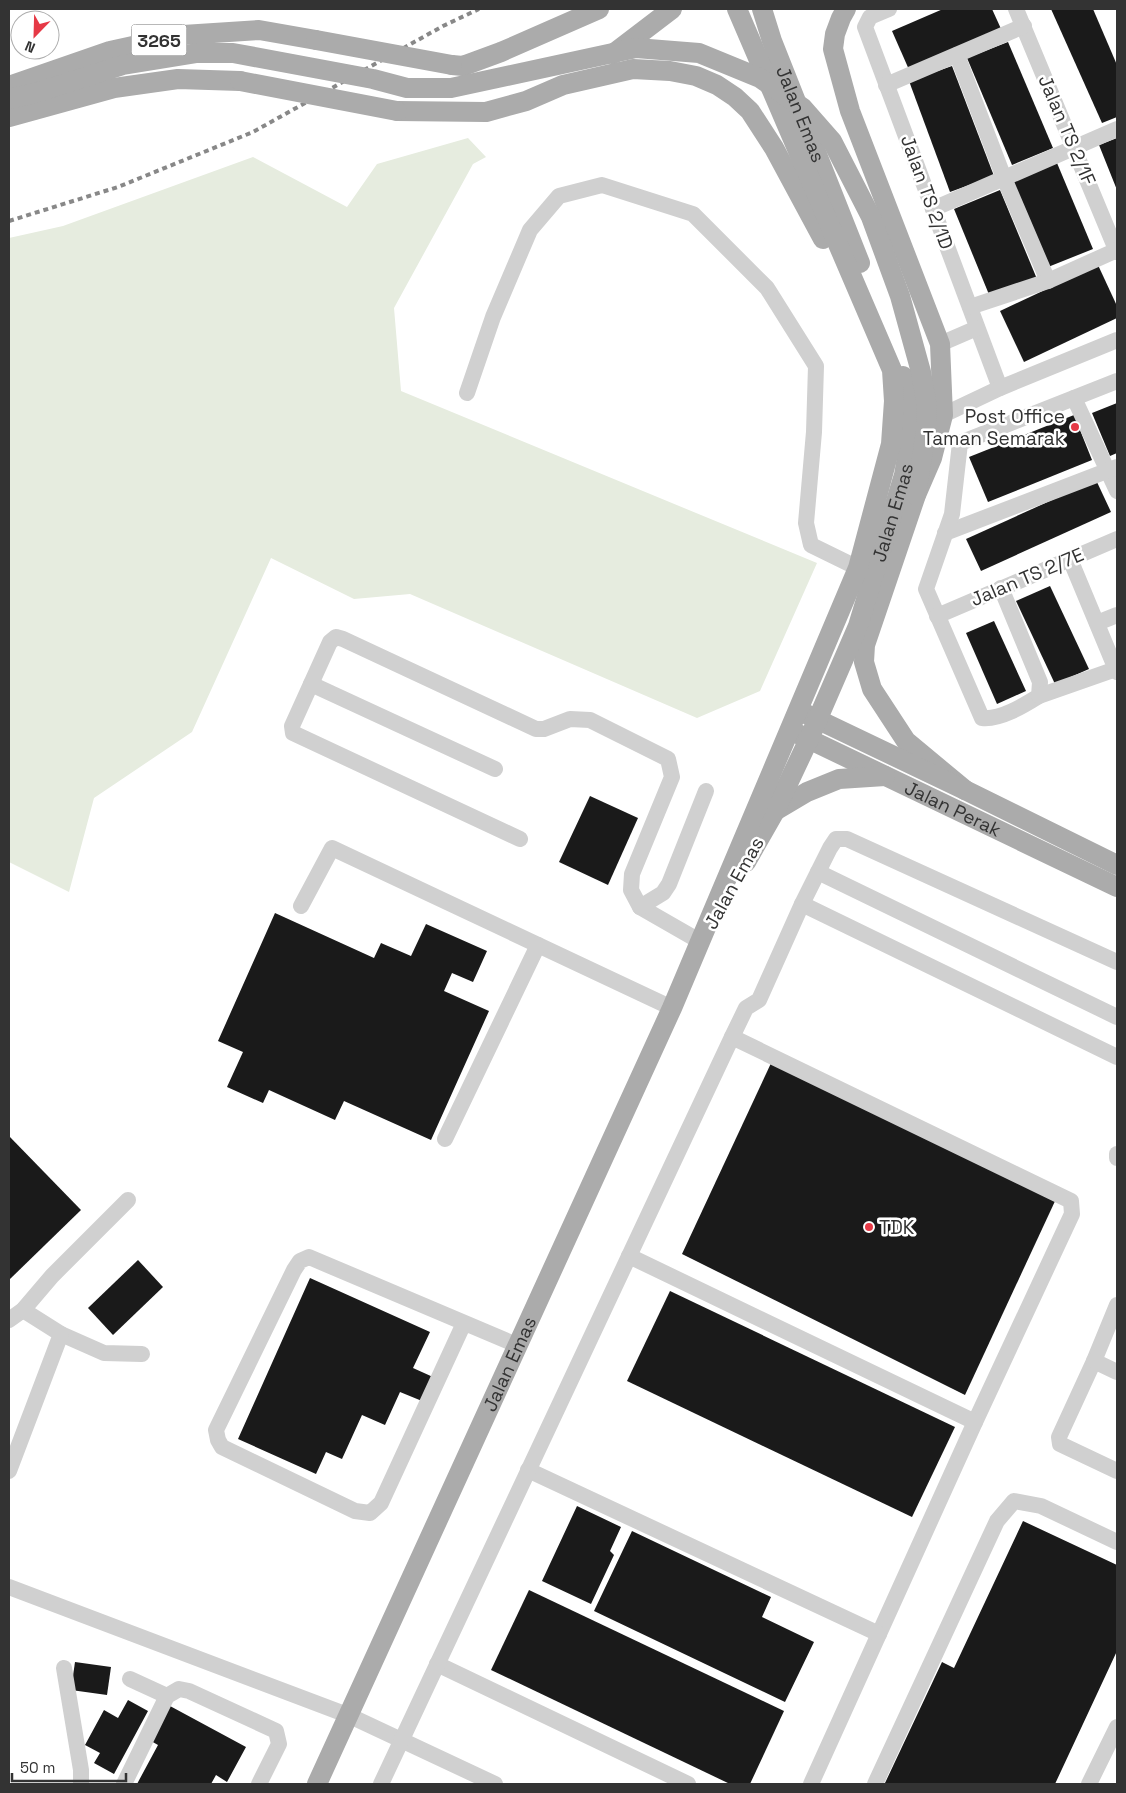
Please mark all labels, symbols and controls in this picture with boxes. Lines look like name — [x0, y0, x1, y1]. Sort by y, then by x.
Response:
north arrow — [10, 10, 60, 60]
road number: 3265 — [132, 24, 186, 56]
text: N — [22, 37, 38, 57]
street label: Jalan Emas — [771, 62, 831, 166]
street label: Jalan TS 2/1F — [1033, 71, 1101, 189]
street label: Jalan TS 2/1D — [895, 131, 959, 253]
place label: Post Office Taman Semarak — [923, 404, 1065, 451]
marker: Post Office Taman Semarak — [1069, 421, 1081, 433]
street label: Jalan Emas — [866, 461, 918, 565]
street label: Jalan TS 2/7E — [967, 542, 1087, 612]
street label: Jalan Perak — [901, 775, 1006, 842]
street label: Jalan Emas — [698, 832, 770, 934]
place label: TDK — [879, 1215, 915, 1240]
marker: TDK — [863, 1221, 875, 1233]
street label: Jalan Emas — [477, 1312, 542, 1415]
scale bar — [12, 1750, 126, 1782]
text: 50 m — [20, 1758, 55, 1777]

